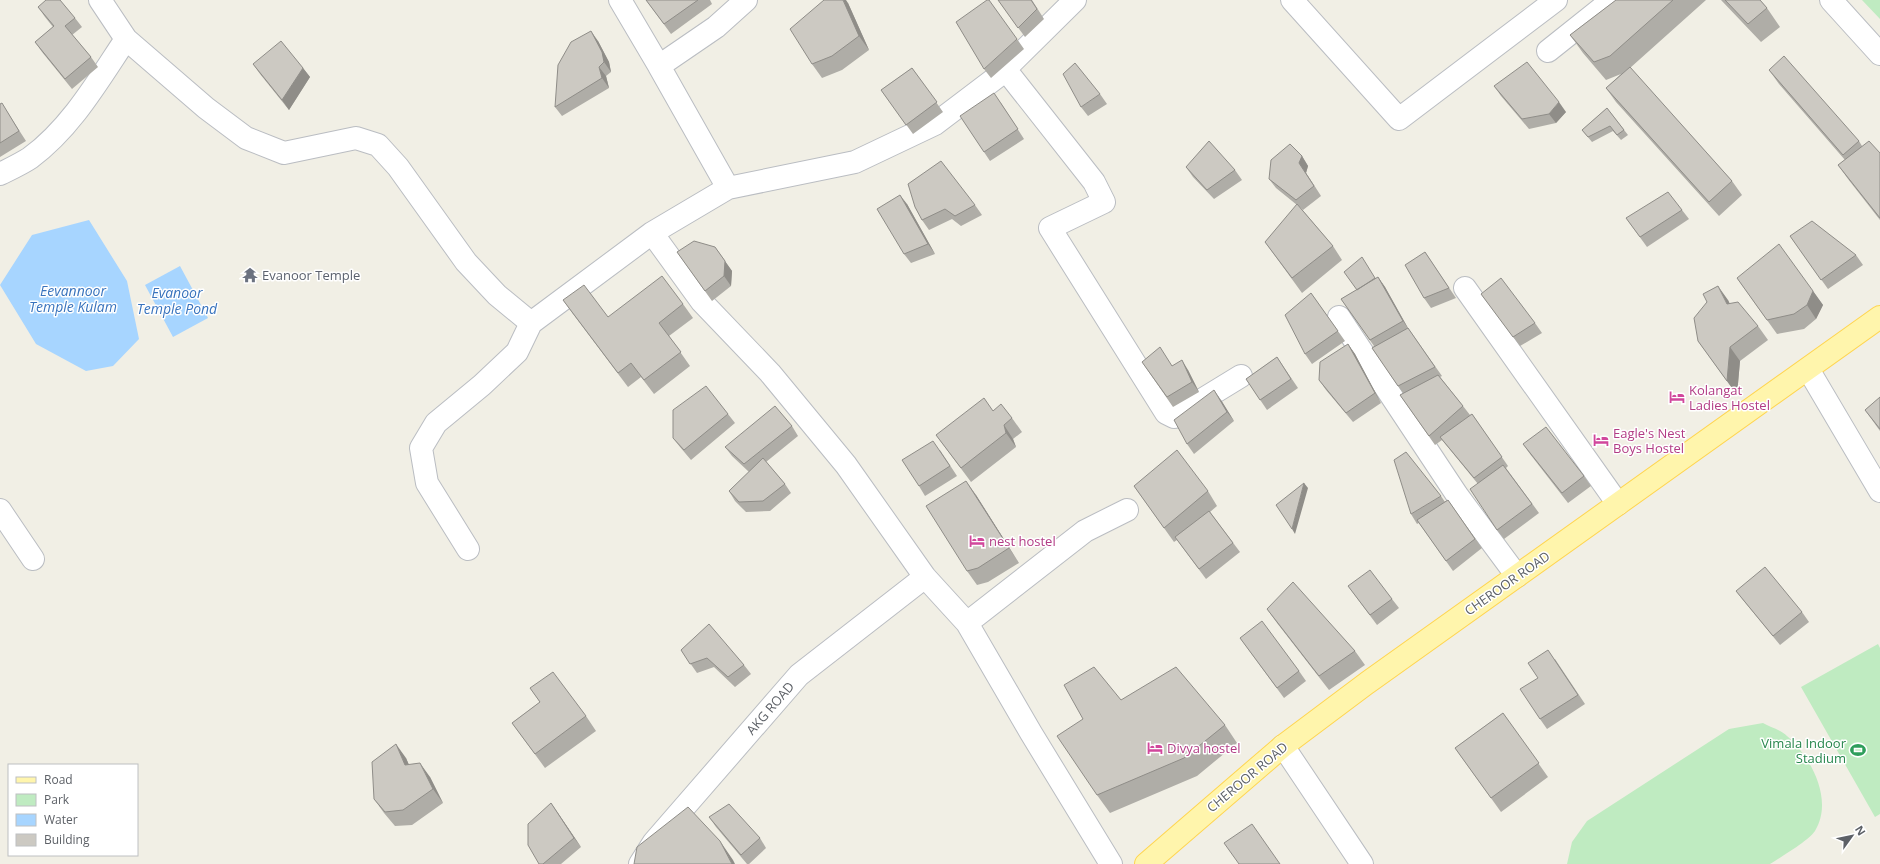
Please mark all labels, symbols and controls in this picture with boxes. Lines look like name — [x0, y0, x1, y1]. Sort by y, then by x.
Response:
temple icon: Evanoor Temple — [241, 266, 259, 284]
place label: Evanoor Temple — [262, 266, 360, 284]
water label: Eevannoor Temple Kulam — [29, 281, 117, 316]
water label: Evanoor Temple Pond — [137, 283, 218, 318]
place label: Kolangat Ladies Hostel — [1689, 381, 1770, 414]
hotel icon: Kolangat Ladies Hostel — [1668, 388, 1686, 406]
place label: Eagle's Nest Boys Hostel — [1613, 424, 1686, 457]
hotel icon: Eagle's Nest Boys Hostel — [1592, 431, 1610, 449]
hotel icon: nest hostel — [968, 532, 986, 550]
place label: nest hostel — [989, 532, 1056, 550]
street label: CHEROOR ROAD — [1461, 547, 1553, 619]
street label: AKG ROAD — [742, 678, 798, 738]
place label: Vimala Indoor Stadium — [1761, 734, 1847, 767]
street label: CHEROOR ROAD — [1203, 738, 1291, 816]
hotel icon: Divya hostel — [1146, 739, 1164, 757]
place label: Divya hostel — [1167, 739, 1241, 757]
sports icon: Vimala Indoor Stadium — [1849, 741, 1867, 759]
legend — [8, 764, 138, 856]
text: Road — [44, 771, 73, 788]
text: Park — [44, 791, 70, 808]
text: Water — [44, 811, 78, 828]
north arrow — [1832, 816, 1872, 856]
text: N — [1852, 822, 1870, 838]
text: Building — [44, 831, 90, 848]

